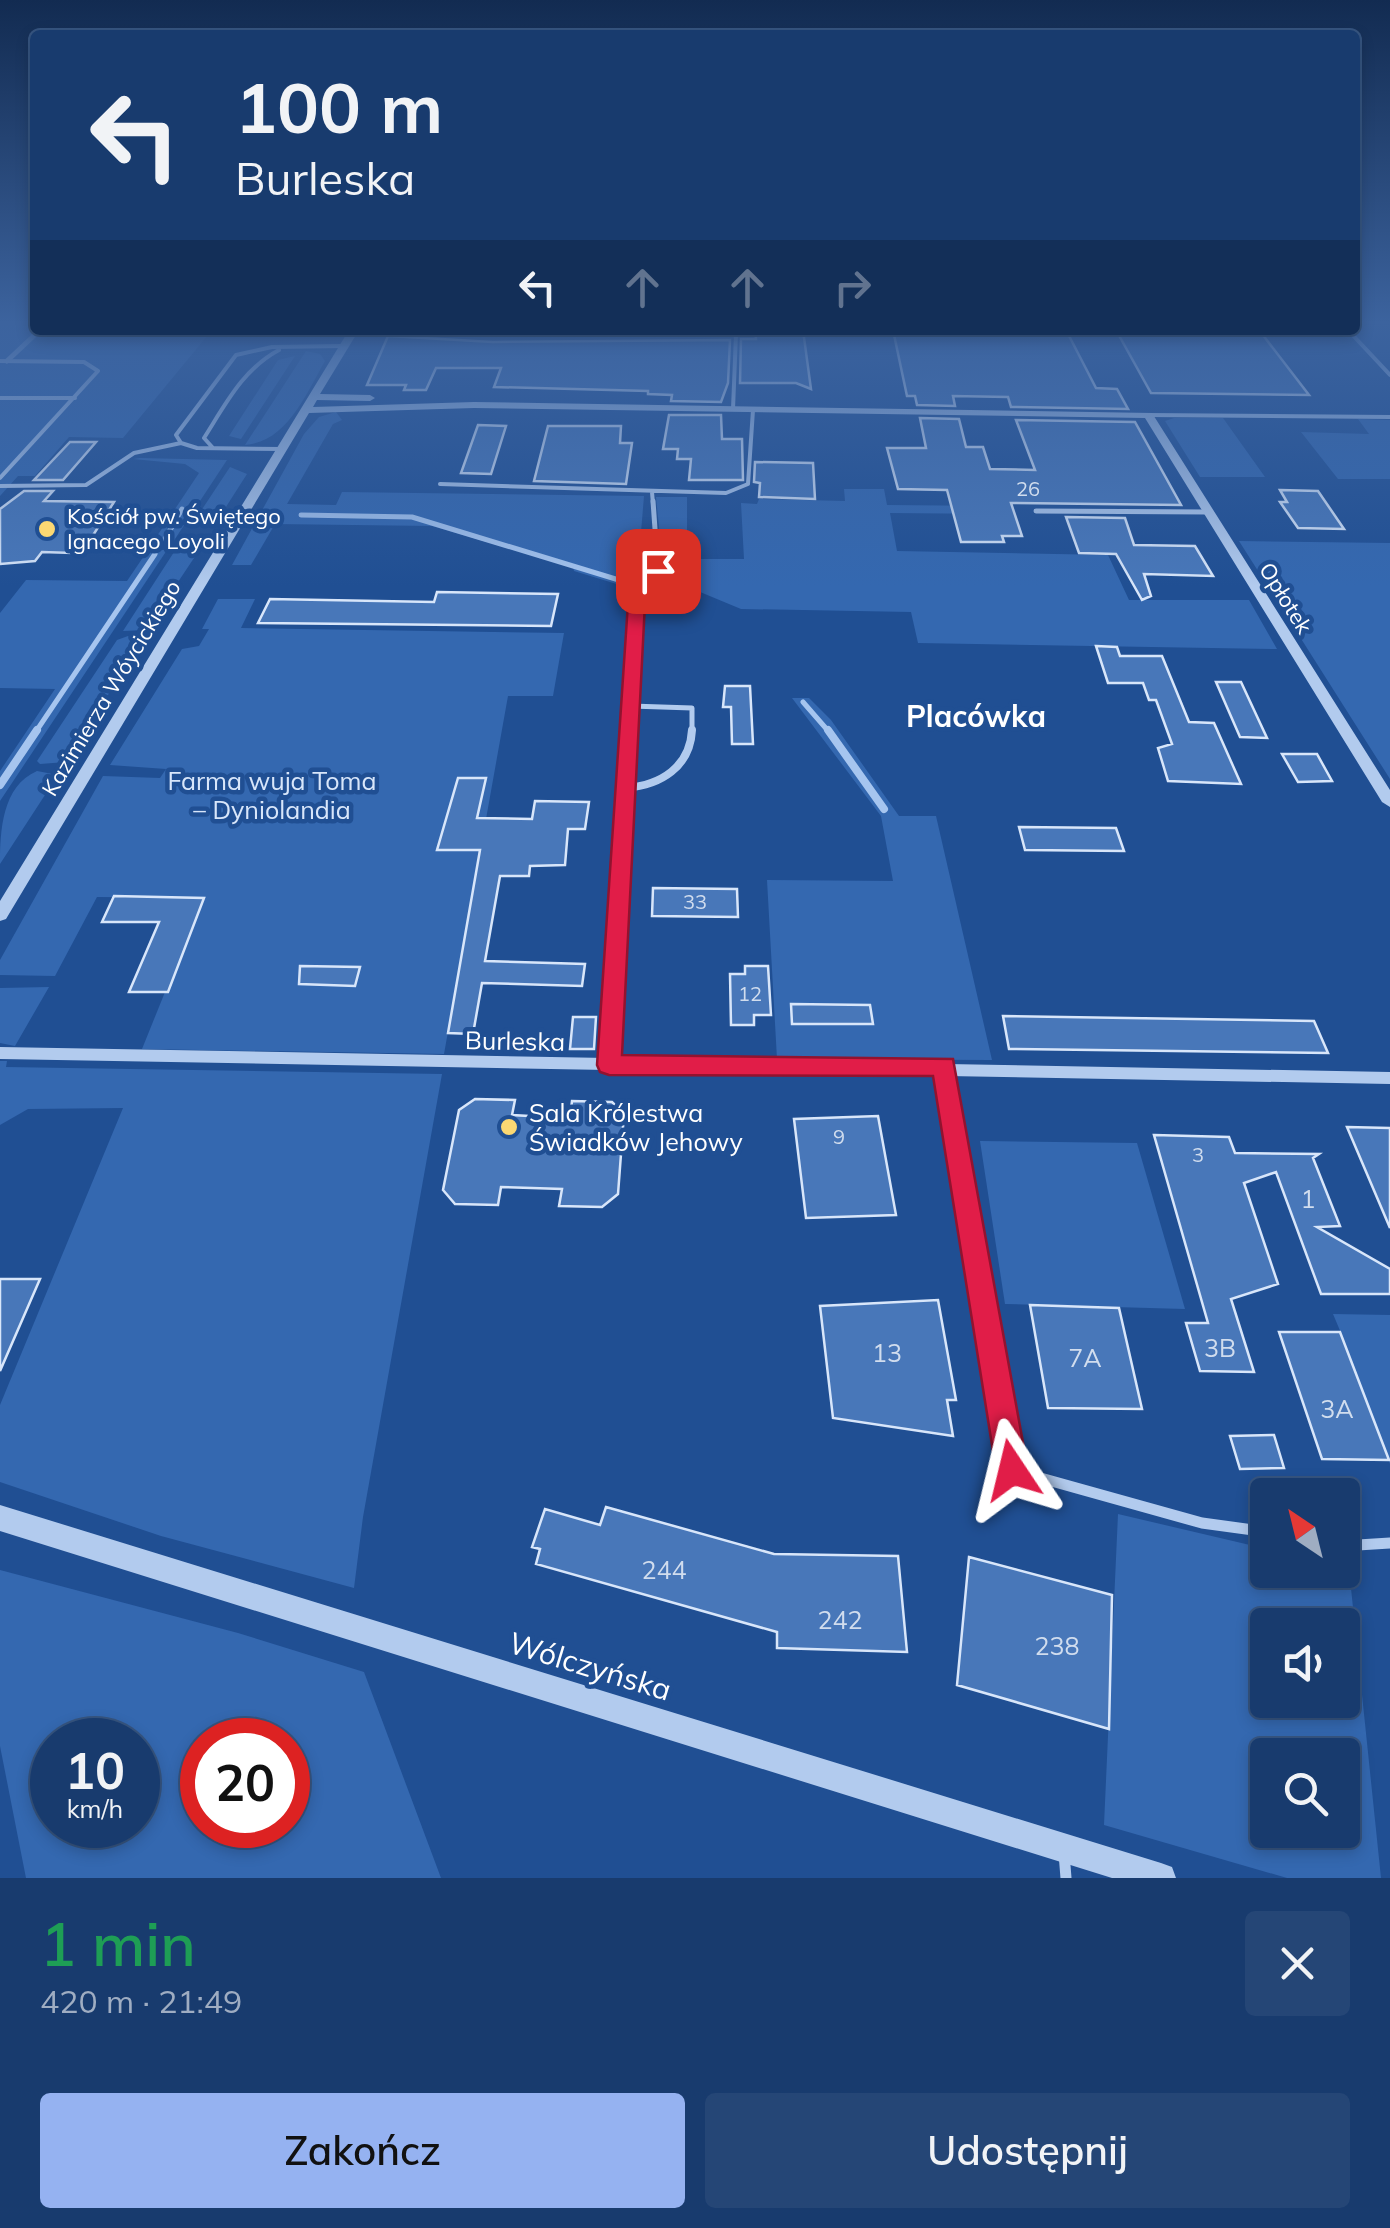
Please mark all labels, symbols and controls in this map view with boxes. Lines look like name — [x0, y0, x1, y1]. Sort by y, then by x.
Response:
text: 100 m — [235, 63, 443, 151]
icon: left — [70, 70, 200, 200]
text: Burleska — [235, 150, 415, 206]
icon: left — [510, 260, 565, 315]
icon: ahead — [615, 260, 670, 315]
icon: ahead — [720, 260, 775, 315]
icon: right — [825, 260, 880, 315]
house number: 26 — [1016, 476, 1040, 501]
place label: Kościół pw. Świętego Ignacego Loyoli — [67, 502, 281, 555]
marker: Kościół pw. Świętego Ignacego Loyoli — [36, 518, 58, 540]
pin — [616, 529, 701, 614]
icon: arrive — [631, 544, 686, 599]
street label: Opłotek — [1253, 557, 1319, 639]
street label: Kazimierza Wóycickiego — [35, 575, 187, 801]
district label: Placówka — [906, 697, 1046, 735]
park label: Farma wuja Toma – Dyniolandia — [167, 765, 377, 825]
house number: 33 — [683, 889, 707, 914]
house number: 12 — [738, 981, 762, 1006]
street label: Burleska — [465, 1024, 565, 1057]
place label: Sala Królestwa Świadków Jehowy — [529, 1097, 743, 1157]
marker: Sala Królestwa Świadków Jehowy — [498, 1116, 520, 1138]
house number: 9 — [833, 1124, 845, 1149]
house number: 3 — [1192, 1142, 1204, 1167]
house number: 1 — [1300, 1183, 1316, 1214]
house number: 3B — [1204, 1332, 1236, 1363]
house number: 13 — [872, 1337, 902, 1368]
house number: 7A — [1068, 1342, 1102, 1373]
house number: 3A — [1320, 1393, 1354, 1424]
position arrow — [960, 1418, 1064, 1522]
north arrow — [1250, 1478, 1360, 1588]
map controls — [1250, 1478, 1360, 1848]
house number: 244 — [641, 1554, 687, 1585]
house number: 242 — [817, 1604, 863, 1635]
button: sound — [1250, 1608, 1360, 1718]
street label: Wólczyńska — [505, 1623, 676, 1709]
house number: 238 — [1034, 1630, 1080, 1661]
speed limit sign: 20 — [180, 1718, 310, 1848]
button: search — [1250, 1738, 1360, 1848]
text: 10 — [65, 1739, 125, 1802]
text: km/h — [67, 1793, 123, 1824]
text: 1 min — [40, 1906, 196, 1981]
button: close — [1245, 1911, 1350, 2016]
text: 420 m · 21:49 — [40, 1981, 242, 2021]
button: Zakończ — [40, 2093, 685, 2208]
button: Udostępnij — [705, 2093, 1350, 2208]

